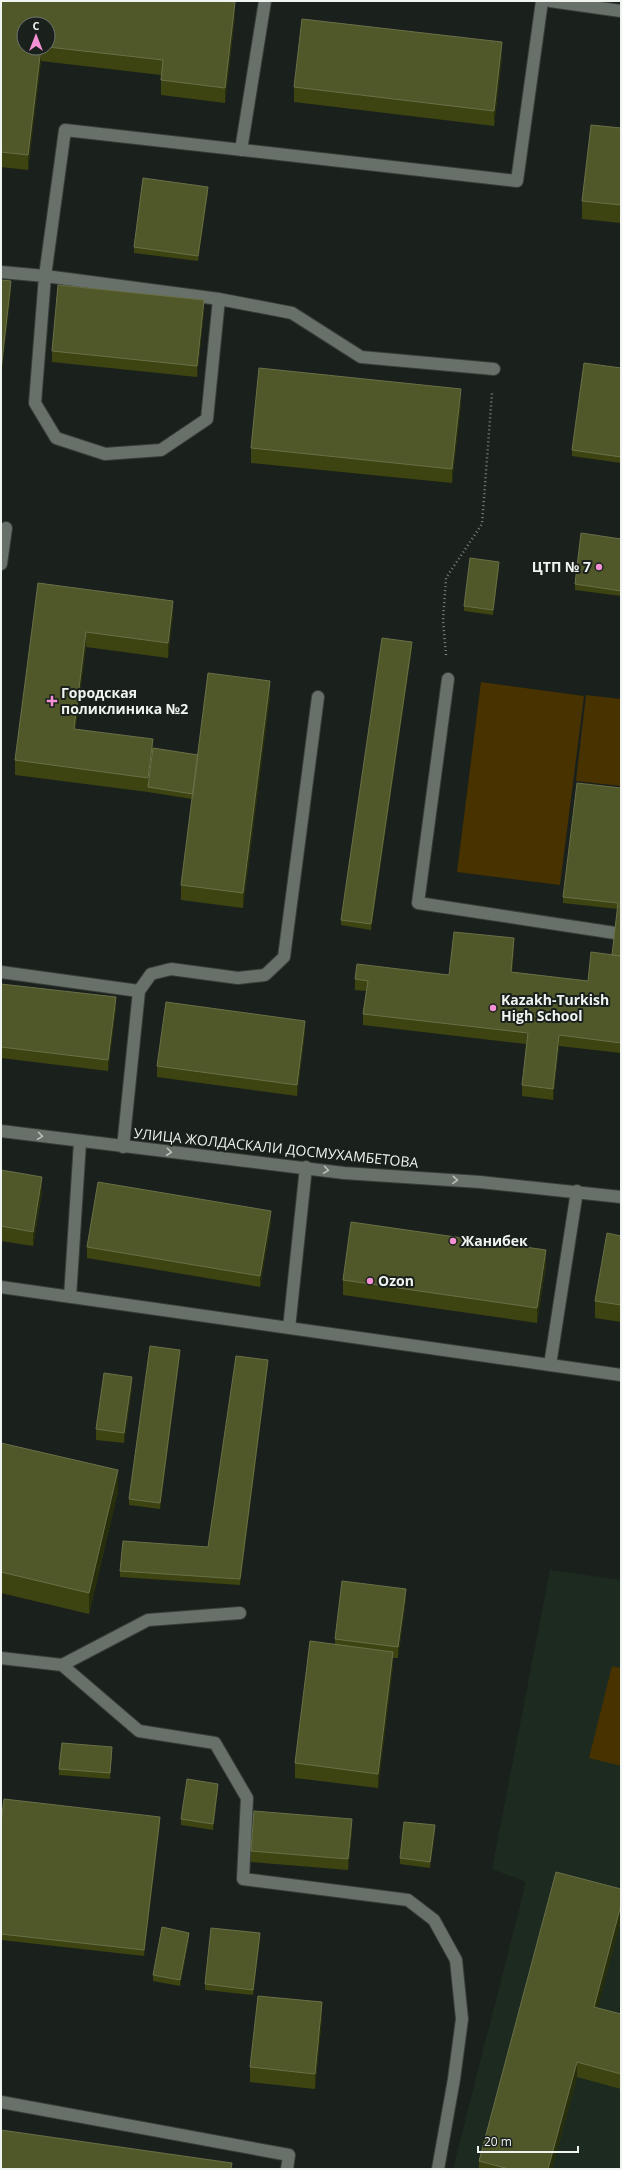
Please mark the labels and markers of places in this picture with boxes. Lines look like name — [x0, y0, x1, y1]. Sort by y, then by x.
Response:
place label: ЦТП № 7 — [532, 557, 591, 576]
marker: ЦТП № 7 — [594, 562, 604, 572]
place label: Городская поликлиника №2 — [61, 683, 188, 718]
marker: Городская поликлиника №2 — [46, 695, 58, 707]
place label: Kazakh-Turkish High School — [501, 990, 609, 1025]
marker: Kazakh-Turkish High School — [488, 1003, 498, 1013]
place label: Жанибек — [461, 1231, 528, 1250]
marker: Жанибек — [448, 1236, 458, 1246]
place label: Ozon — [378, 1271, 414, 1290]
marker: Ozon — [365, 1276, 375, 1286]

